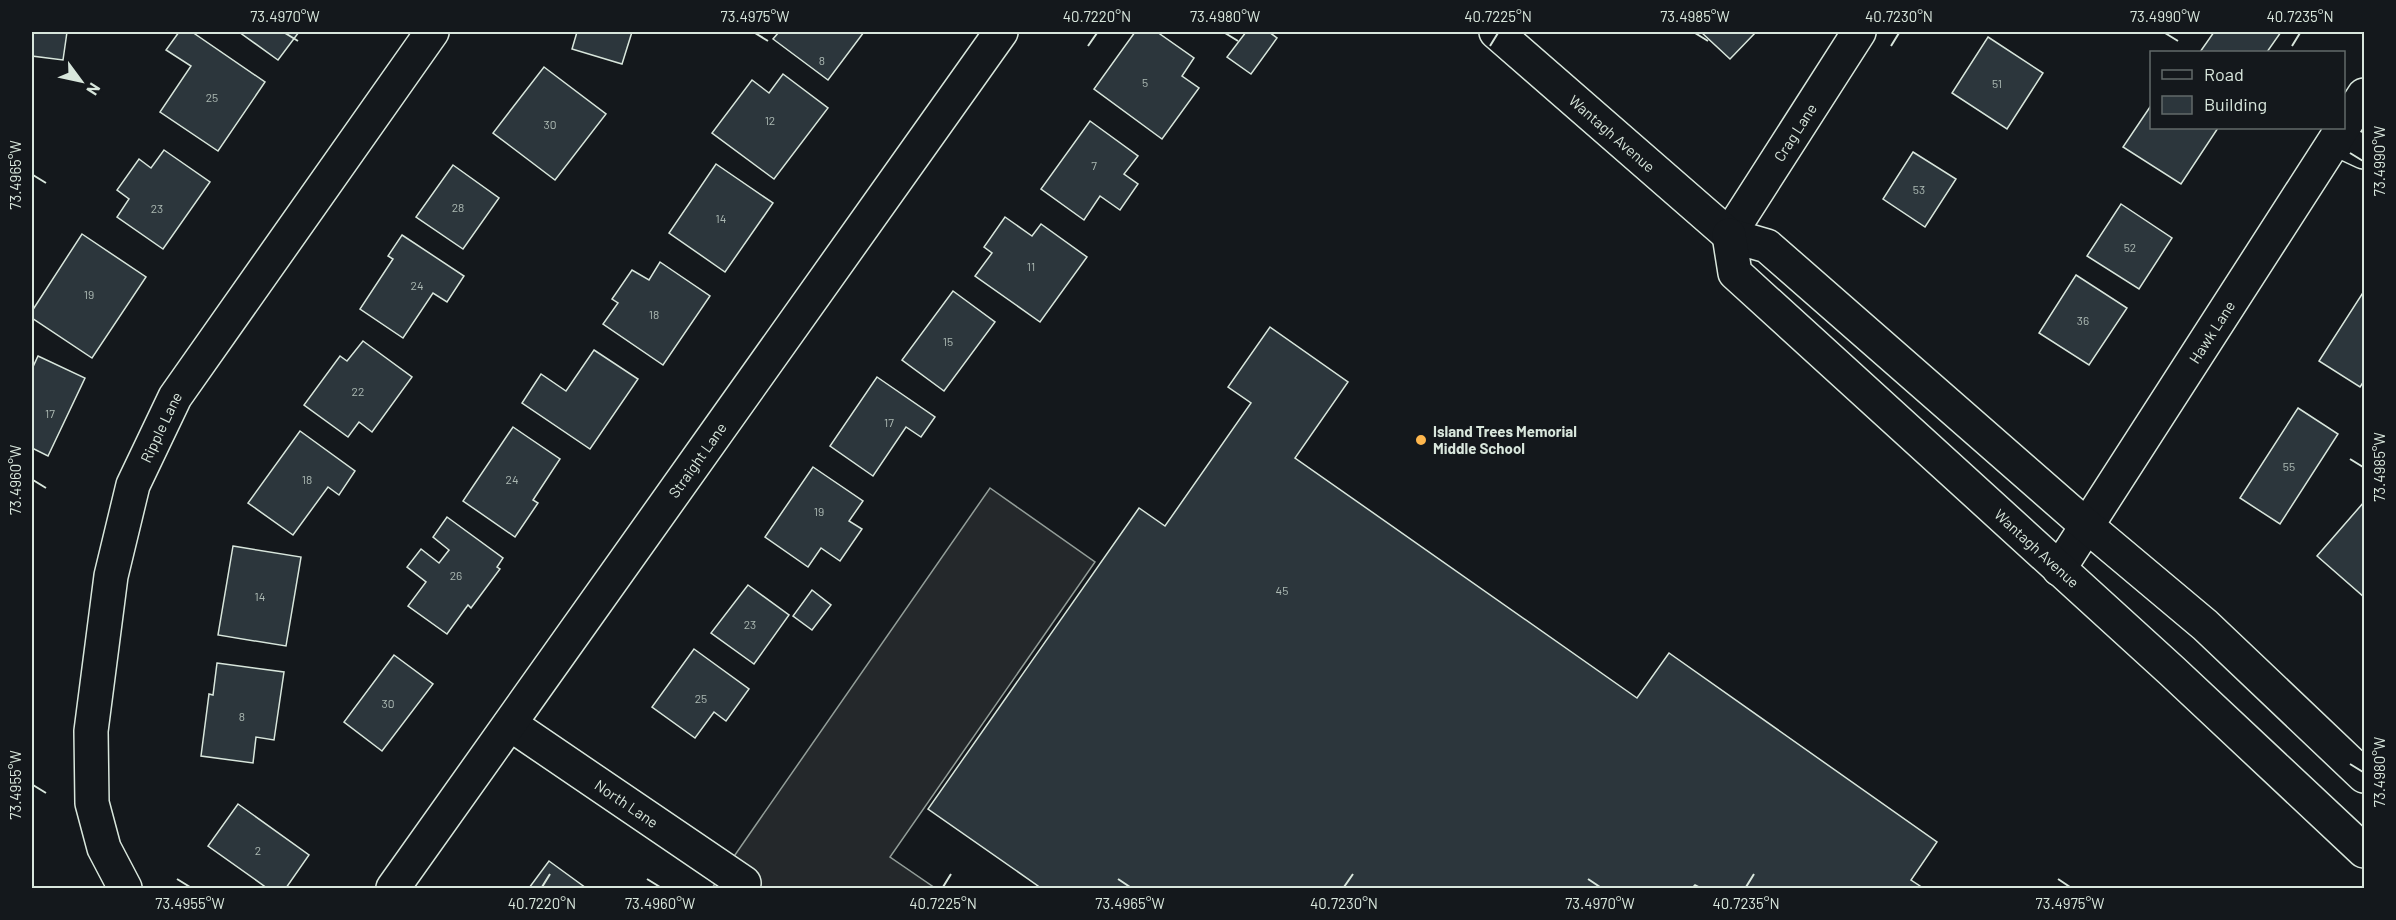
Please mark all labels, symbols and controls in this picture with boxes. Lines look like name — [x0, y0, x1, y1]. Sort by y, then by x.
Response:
text: 73.4970°W — [250, 7, 320, 25]
text: 73.4975°W — [721, 7, 789, 25]
text: 40.7220°N — [1063, 7, 1131, 25]
text: 73.4980°W — [1190, 7, 1260, 25]
text: 40.7225°N — [1464, 7, 1532, 25]
text: 73.4985°W — [1660, 7, 1730, 25]
text: 40.7230°N — [1865, 7, 1933, 25]
text: 73.4990°W — [2130, 7, 2200, 25]
text: 40.7235°N — [2266, 7, 2334, 25]
north arrow — [51, 51, 111, 111]
legend — [2150, 51, 2345, 129]
house number: 8 — [819, 53, 825, 67]
text: Road — [2204, 63, 2244, 85]
house number: 5 — [1142, 75, 1148, 89]
house number: 51 — [1992, 76, 2002, 90]
text: N — [83, 80, 105, 99]
house number: 25 — [206, 90, 218, 104]
street label: Wantagh Avenue — [1565, 91, 1659, 175]
text: Building — [2204, 93, 2267, 115]
street label: Crag Lane — [1770, 100, 1820, 165]
house number: 12 — [765, 113, 775, 127]
house number: 30 — [544, 117, 556, 131]
text: 73.4990°W — [2370, 126, 2388, 196]
text: 73.4965°W — [6, 140, 24, 210]
house number: 7 — [1091, 158, 1097, 172]
house number: 53 — [1913, 182, 1925, 196]
house number: 28 — [452, 200, 464, 214]
house number: 23 — [151, 201, 163, 215]
house number: 14 — [716, 211, 726, 225]
house number: 52 — [2124, 240, 2136, 254]
house number: 11 — [1027, 259, 1035, 273]
house number: 24 — [410, 278, 424, 292]
house number: 19 — [84, 287, 94, 301]
street label: Hawk Lane — [2185, 297, 2238, 367]
house number: 18 — [649, 307, 659, 321]
house number: 36 — [2077, 313, 2089, 327]
house number: 15 — [943, 334, 953, 348]
house number: 22 — [352, 384, 364, 398]
street label: Ripple Lane — [136, 388, 185, 465]
house number: 17 — [45, 406, 55, 420]
house number: 17 — [884, 415, 894, 429]
street label: Straight Lane — [664, 419, 730, 501]
place label: Island Trees Memorial Middle School — [1433, 422, 1577, 457]
text: 73.4985°W — [2370, 432, 2388, 502]
marker: Island Trees Memorial Middle School — [1414, 433, 1428, 447]
text: 73.4960°W — [6, 445, 24, 515]
house number: 55 — [2283, 459, 2295, 473]
house number: 18 — [302, 472, 312, 486]
house number: 24 — [505, 472, 519, 486]
house number: 19 — [814, 504, 824, 518]
street label: Wantagh Avenue — [1991, 505, 2083, 591]
house number: 26 — [450, 568, 462, 582]
house number: 45 — [1276, 583, 1288, 597]
house number: 14 — [255, 589, 265, 603]
house number: 23 — [744, 617, 756, 631]
house number: 25 — [695, 691, 707, 705]
house number: 30 — [382, 696, 394, 710]
house number: 8 — [239, 709, 245, 723]
text: 73.4980°W — [2370, 737, 2388, 807]
text: 73.4955°W — [6, 750, 24, 820]
street label: North Lane — [591, 775, 662, 831]
house number: 2 — [255, 843, 261, 857]
text: 73.4955°W — [155, 894, 225, 912]
text: 40.7220°N — [508, 894, 576, 912]
text: 73.4960°W — [625, 894, 695, 912]
text: 40.7225°N — [909, 894, 977, 912]
text: 73.4965°W — [1095, 894, 1165, 912]
text: 40.7230°N — [1310, 894, 1378, 912]
text: 73.4970°W — [1565, 894, 1635, 912]
text: 40.7235°N — [1712, 894, 1780, 912]
text: 73.4975°W — [2036, 894, 2104, 912]

